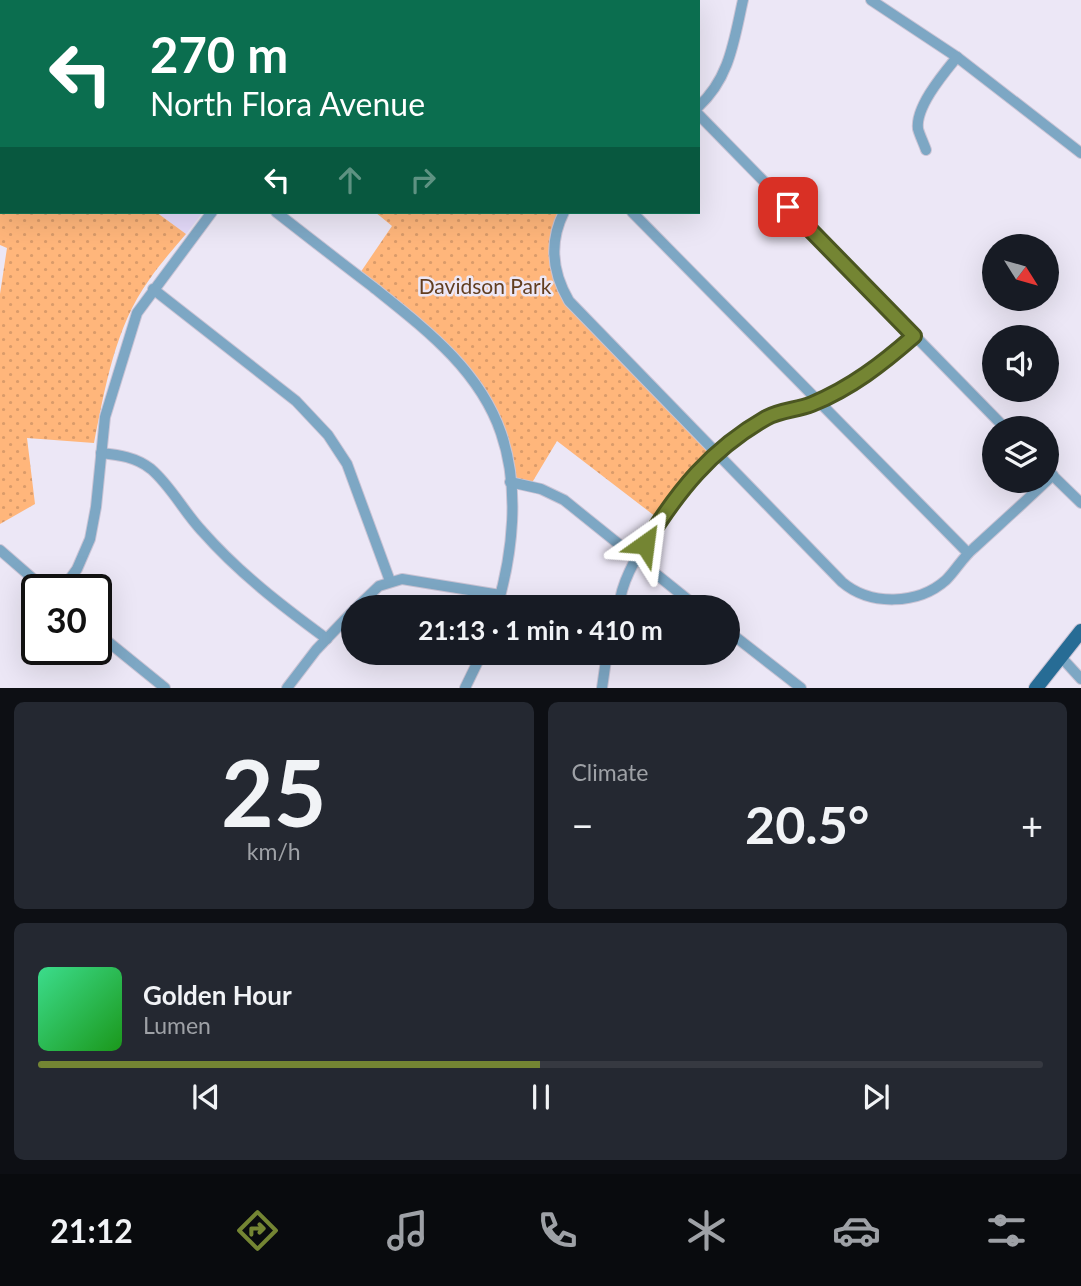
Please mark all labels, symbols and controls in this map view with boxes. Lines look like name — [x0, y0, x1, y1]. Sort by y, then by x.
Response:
text: 270 m — [150, 25, 288, 83]
icon: left — [35, 28, 126, 119]
text: North Flora Avenue — [150, 84, 425, 123]
icon: left — [258, 161, 296, 199]
icon: ahead — [331, 161, 369, 199]
icon: right — [404, 161, 442, 199]
pin — [758, 177, 818, 237]
icon: arrive — [769, 188, 807, 226]
north arrow — [982, 234, 1059, 312]
map controls — [982, 234, 1059, 493]
park label: Davidson Park — [419, 273, 552, 298]
button: sound — [982, 325, 1059, 402]
button: layers — [982, 416, 1059, 493]
position arrow — [608, 507, 682, 581]
speed limit sign: 30 — [21, 574, 112, 665]
text: 21:13 · 1 min · 410 m — [418, 614, 663, 646]
text: 25 — [221, 737, 327, 846]
text: Climate — [572, 758, 648, 786]
text: 20.5° — [745, 793, 869, 855]
text: − — [572, 802, 594, 848]
text: + — [1021, 802, 1043, 848]
text: km/h — [247, 837, 301, 865]
text: Golden Hour — [143, 979, 292, 1011]
text: Lumen — [143, 1011, 211, 1039]
icon: previous — [187, 1078, 225, 1116]
icon: pause — [522, 1078, 560, 1116]
icon: next — [857, 1078, 895, 1116]
icon: directions — [233, 1206, 282, 1255]
icon: music — [383, 1206, 432, 1255]
icon: phone — [533, 1206, 582, 1255]
icon: climate — [682, 1206, 731, 1255]
icon: car — [832, 1206, 881, 1255]
icon: filters — [982, 1206, 1031, 1255]
text: 21:12 — [50, 1211, 133, 1250]

